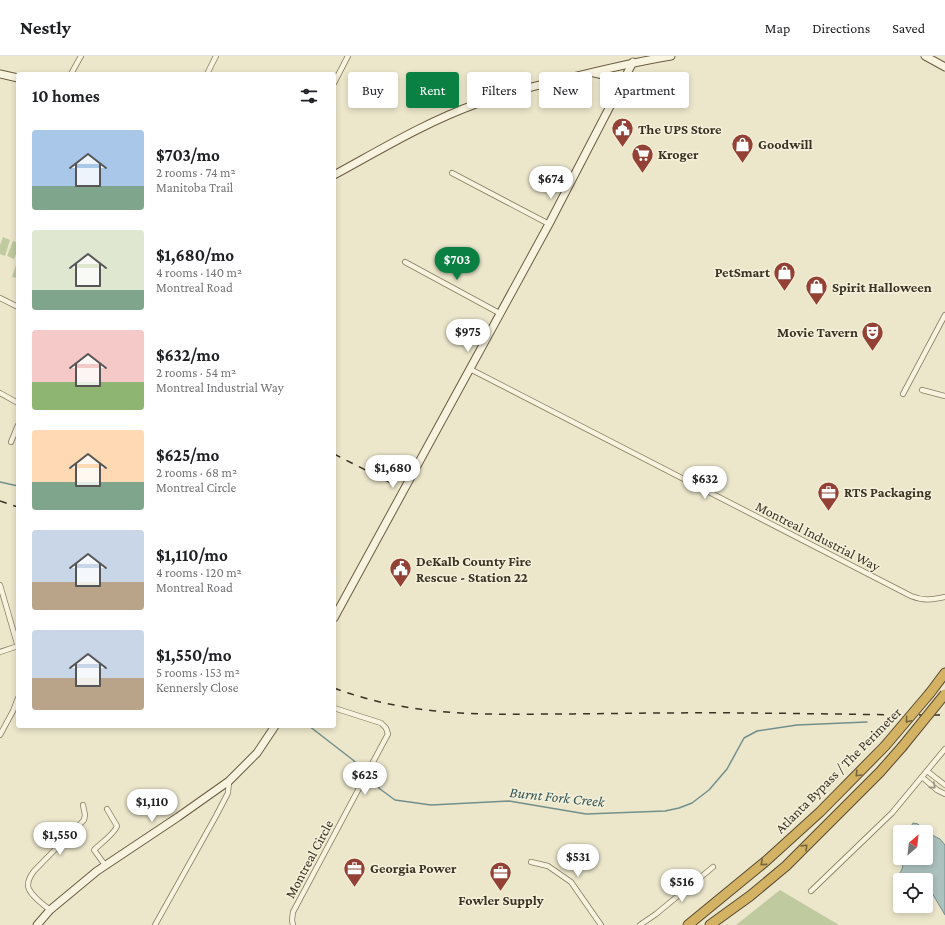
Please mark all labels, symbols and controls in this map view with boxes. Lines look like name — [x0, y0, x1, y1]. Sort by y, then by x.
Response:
text: Nestly — [20, 17, 71, 38]
text: Map — [765, 20, 790, 36]
text: Directions — [812, 20, 870, 36]
text: Saved — [892, 20, 925, 36]
chip: Buy — [348, 72, 398, 108]
chip: Rent — [406, 72, 459, 108]
chip: Filters — [467, 72, 531, 108]
chip: New — [539, 72, 592, 108]
chip: Apartment — [600, 72, 689, 108]
icon: filters — [298, 85, 320, 107]
text: 10 homes — [32, 87, 100, 106]
public building icon: The UPS Store — [610, 116, 636, 149]
place label: The UPS Store — [638, 121, 722, 137]
shop icon: Goodwill — [729, 131, 755, 164]
place label: Goodwill — [758, 136, 813, 152]
supermarket icon: Kroger — [629, 141, 655, 174]
icon: home — [64, 146, 112, 194]
text: $703/mo — [156, 146, 220, 165]
place label: Kroger — [658, 146, 699, 162]
text: 2 rooms · 74 m² — [156, 165, 236, 180]
pin: $674 — [527, 166, 575, 200]
text: $674 — [538, 171, 564, 186]
text: Manitoba Trail — [156, 180, 233, 195]
icon: home — [64, 246, 112, 294]
text: $1,680/mo — [156, 246, 234, 265]
pin: $703 — [433, 247, 481, 281]
text: $703 — [444, 252, 470, 267]
shop icon: PetSmart — [772, 259, 798, 292]
place label: PetSmart — [715, 264, 771, 280]
text: 4 rooms · 140 m² — [156, 265, 242, 280]
shop icon: Spirit Halloween — [803, 274, 829, 307]
place label: Spirit Halloween — [832, 279, 932, 295]
text: Montreal Road — [156, 280, 233, 295]
pin: $975 — [444, 319, 492, 353]
theatre icon: Movie Tavern — [860, 319, 886, 352]
text: $975 — [455, 324, 481, 339]
place label: Movie Tavern — [777, 324, 858, 340]
icon: home — [64, 346, 112, 394]
text: $632/mo — [156, 346, 220, 365]
text: 2 rooms · 54 m² — [156, 365, 236, 380]
text: Montreal Industrial Way — [156, 380, 284, 395]
icon: home — [64, 446, 112, 494]
text: $625/mo — [156, 446, 219, 465]
pin: $1,680 — [360, 455, 426, 489]
text: $1,680 — [374, 460, 412, 475]
text: 2 rooms · 68 m² — [156, 465, 237, 480]
pin: $632 — [681, 466, 729, 500]
text: $632 — [692, 471, 718, 486]
office icon: RTS Packaging — [816, 479, 842, 512]
text: Montreal Circle — [156, 480, 236, 495]
place label: RTS Packaging — [844, 484, 931, 500]
street label: Montreal Industrial Way — [753, 498, 883, 575]
icon: home — [64, 546, 112, 594]
text: $1,110/mo — [156, 546, 228, 565]
place label: DeKalb County Fire Rescue - Station 22 — [416, 553, 532, 585]
public building icon: DeKalb County Fire Rescue - Station 22 — [388, 556, 414, 589]
text: 4 rooms · 120 m² — [156, 565, 242, 580]
text: Montreal Road — [156, 580, 233, 595]
icon: home — [64, 646, 112, 694]
text: $1,550/mo — [156, 646, 232, 665]
text: 5 rooms · 153 m² — [156, 665, 240, 680]
text: Kennersly Close — [156, 680, 239, 695]
street label: Atlanta Bypass / The Perimeter — [772, 704, 904, 836]
one-way arrow — [905, 715, 913, 723]
pin: $625 — [341, 762, 389, 796]
text: $625 — [352, 767, 378, 782]
one-way arrow — [855, 769, 863, 777]
one-way arrow — [928, 782, 936, 789]
water label: Burnt Fork Creek — [509, 784, 607, 810]
pin: $1,110 — [119, 789, 185, 823]
text: $1,110 — [136, 794, 168, 809]
street label: Montreal Circle — [282, 817, 336, 901]
pin: $1,550 — [27, 822, 93, 856]
north arrow — [893, 825, 933, 865]
map controls — [893, 825, 933, 913]
text: $1,550 — [42, 827, 78, 842]
pin: $531 — [554, 844, 602, 878]
one-way arrow — [800, 844, 808, 852]
text: $531 — [566, 849, 590, 864]
office icon: Georgia Power — [341, 855, 367, 888]
office icon: Fowler Supply — [488, 859, 514, 892]
one-way arrow — [761, 859, 768, 866]
place label: Georgia Power — [370, 860, 457, 876]
pin: $516 — [658, 869, 706, 903]
button: locate — [893, 873, 933, 913]
text: $516 — [670, 874, 694, 889]
place label: Fowler Supply — [458, 892, 544, 908]

